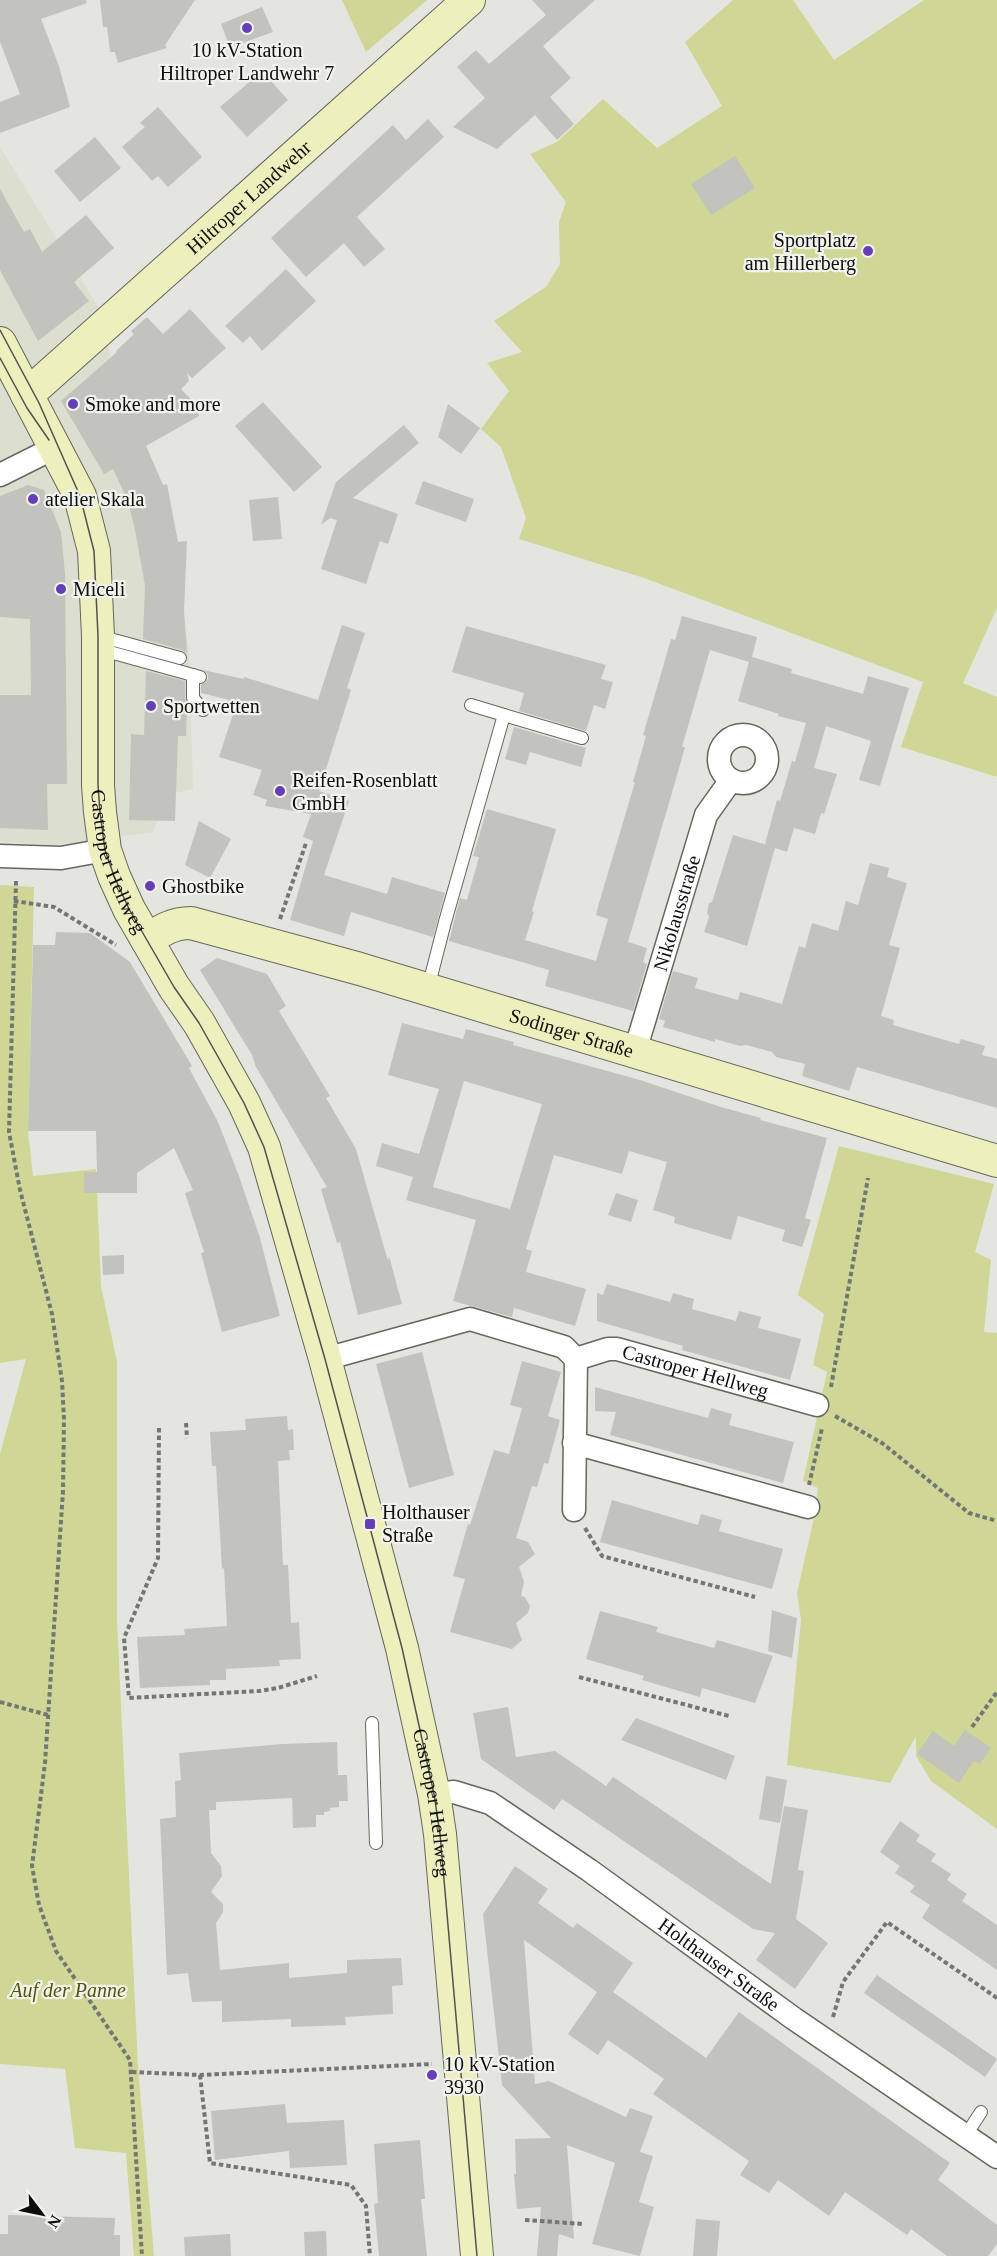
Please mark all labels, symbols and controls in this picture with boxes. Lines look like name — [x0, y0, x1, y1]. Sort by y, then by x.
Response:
marker: 10 kV-Station Hiltroper Landwehr 7 — [240, 21, 254, 35]
place label: 10 kV-Station Hiltroper Landwehr 7 — [160, 39, 334, 85]
street label: Hiltroper Landwehr — [182, 136, 315, 258]
place label: Sportplatz am Hillerberg — [745, 229, 856, 275]
marker: Sportplatz am Hillerberg — [861, 244, 875, 258]
place label: Smoke and more — [85, 393, 221, 415]
marker: Smoke and more — [66, 397, 80, 411]
place label: atelier Skala — [45, 488, 145, 510]
marker: atelier Skala — [26, 492, 40, 506]
place label: Miceli — [73, 578, 126, 600]
marker: Miceli — [54, 582, 68, 596]
place label: Sportwetten — [163, 695, 260, 718]
marker: Sportwetten — [144, 699, 158, 713]
place label: Reifen-Rosenblatt GmbH — [292, 769, 438, 814]
marker: Reifen-Rosenblatt GmbH — [273, 784, 287, 798]
street label: Castroper Hellweg — [87, 789, 151, 937]
street label: Nikolausstraße — [649, 852, 704, 974]
place label: Ghostbike — [162, 875, 244, 897]
marker: Ghostbike — [143, 879, 157, 893]
street label: Sodinger Straße — [507, 1004, 636, 1062]
street label: Castroper Hellweg — [620, 1340, 771, 1403]
place label: Holthauser Straße — [382, 1501, 470, 1546]
marker: Holthauser Straße — [363, 1517, 377, 1531]
street label: Castroper Hellweg — [409, 1726, 455, 1878]
street label: Holthauser Straße — [654, 1913, 784, 2016]
park label: Auf der Panne — [8, 1979, 126, 2002]
place label: 10 kV-Station 3930 — [444, 2053, 555, 2098]
marker: 10 kV-Station 3930 — [425, 2068, 439, 2082]
north arrow — [12, 2184, 72, 2244]
text: N — [44, 2212, 65, 2231]

